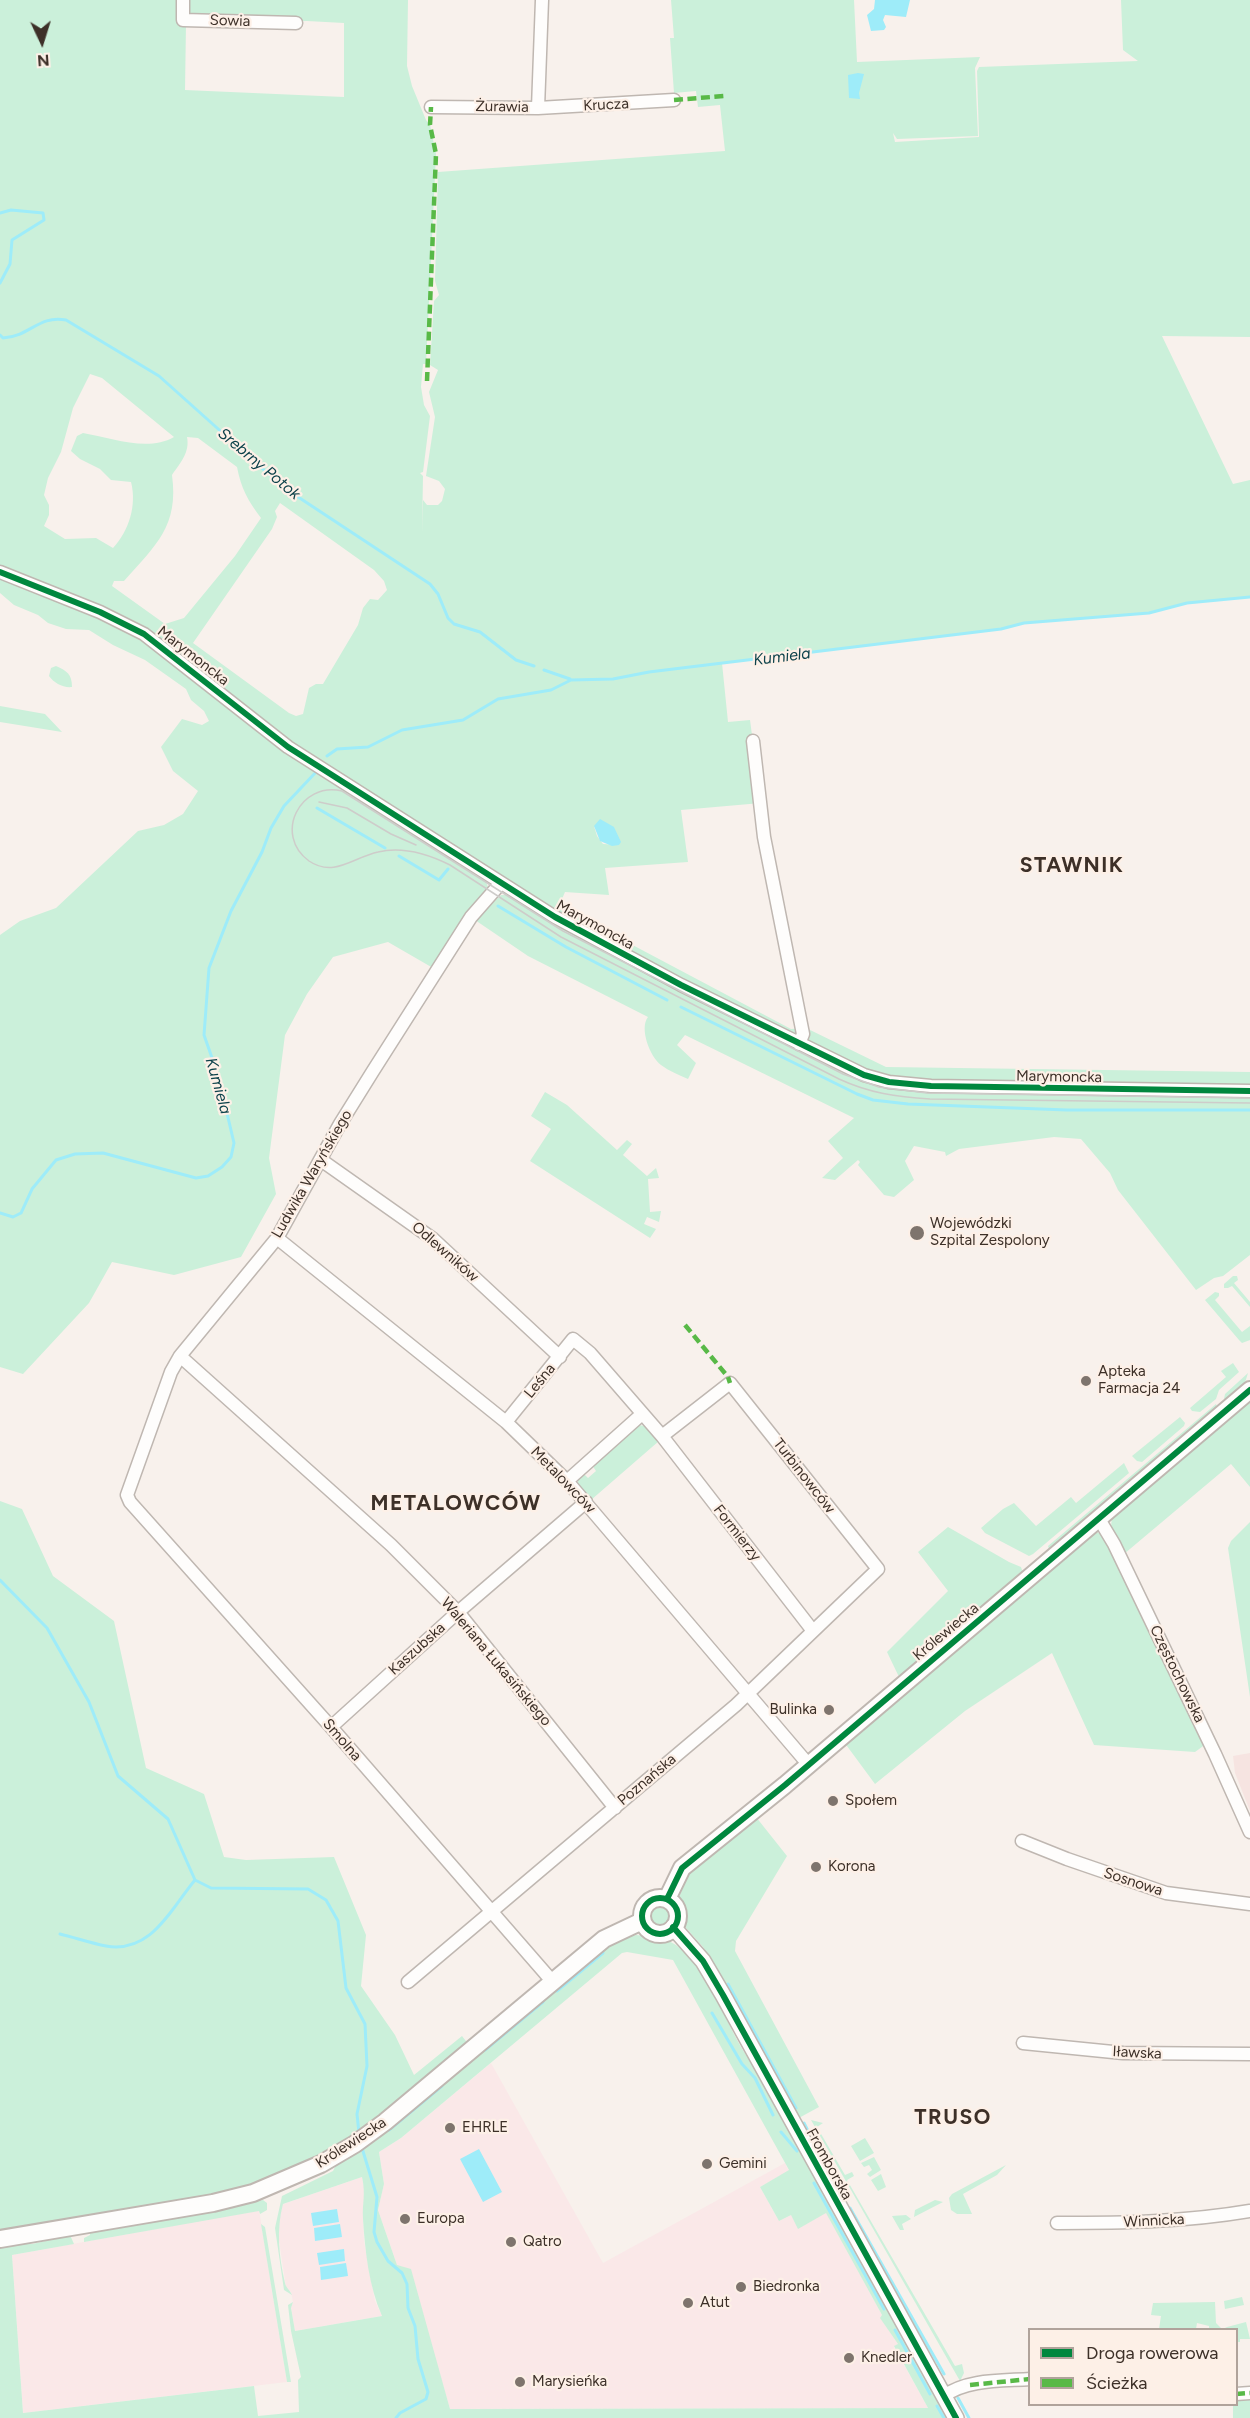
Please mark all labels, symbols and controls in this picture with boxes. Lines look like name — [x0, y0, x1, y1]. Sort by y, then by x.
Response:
street label: Sowia — [209, 11, 251, 31]
north arrow — [12, 12, 72, 72]
text: N — [36, 51, 50, 70]
street label: Krucza — [583, 95, 629, 115]
street label: Żurawia — [475, 98, 529, 116]
water label: Srebrny Potok — [214, 424, 304, 504]
street label: Marymoncka — [154, 622, 232, 690]
water label: Kumiela — [752, 644, 812, 670]
district label: STAWNIK — [1020, 853, 1124, 879]
street label: Marymoncka — [553, 896, 637, 954]
water label: Kumiela — [201, 1056, 235, 1116]
street label: Marymoncka — [1016, 1067, 1102, 1087]
street label: Ludwika Waryńskiego — [268, 1107, 356, 1241]
place label: Wojewódzki Szpital Zespolony — [930, 1215, 1050, 1250]
street label: Odlewników — [408, 1218, 482, 1286]
marker: Wojewódzki Szpital Zespolony — [908, 1224, 926, 1242]
street label: Leśna — [521, 1360, 559, 1402]
place label: Apteka Farmacja 24 — [1098, 1363, 1180, 1398]
marker: Apteka Farmacja 24 — [1079, 1374, 1093, 1388]
street label: Turbinowców — [769, 1435, 839, 1517]
street label: Metalowców — [527, 1443, 599, 1517]
district label: METALOWCÓW — [370, 1491, 542, 1517]
street label: Formierzy — [709, 1501, 765, 1565]
street label: Waleriana Łukasińskiego — [437, 1594, 555, 1730]
street label: Królewiecka — [909, 1599, 983, 1665]
street label: Kaszubska — [385, 1619, 449, 1679]
street label: Częstochowska — [1146, 1622, 1208, 1726]
place label: Bulinka — [770, 1701, 817, 1719]
marker: Bulinka — [822, 1703, 836, 1717]
street label: Smolna — [319, 1715, 365, 1765]
street label: Poznańska — [614, 1750, 680, 1810]
place label: Społem — [845, 1792, 897, 1810]
marker: Społem — [826, 1794, 840, 1808]
place label: Korona — [828, 1858, 876, 1876]
marker: Korona — [809, 1860, 823, 1874]
street label: Sosnowa — [1101, 1864, 1165, 1900]
street label: Iławska — [1112, 2043, 1162, 2063]
district label: TRUSO — [914, 2105, 992, 2131]
street label: Królewiecka — [312, 2114, 390, 2172]
place label: EHRLE — [462, 2119, 508, 2137]
marker: EHRLE — [443, 2121, 457, 2135]
street label: Fromborska — [802, 2125, 856, 2203]
place label: Gemini — [719, 2155, 767, 2173]
marker: Gemini — [700, 2157, 714, 2171]
place label: Europa — [417, 2210, 465, 2228]
street label: Winnicka — [1123, 2210, 1185, 2232]
marker: Europa — [398, 2212, 412, 2226]
place label: Qatro — [523, 2233, 562, 2251]
marker: Qatro — [504, 2235, 518, 2249]
place label: Biedronka — [753, 2278, 820, 2296]
marker: Biedronka — [734, 2280, 748, 2294]
place label: Atut — [700, 2294, 730, 2312]
marker: Atut — [681, 2296, 695, 2310]
legend — [1028, 2328, 1238, 2406]
text: Droga rowerowa — [1086, 2342, 1218, 2364]
place label: Knedler — [861, 2349, 912, 2367]
marker: Knedler — [842, 2351, 856, 2365]
text: Ścieżka — [1086, 2372, 1147, 2394]
place label: Marysieńka — [532, 2373, 607, 2391]
marker: Marysieńka — [513, 2375, 527, 2389]

